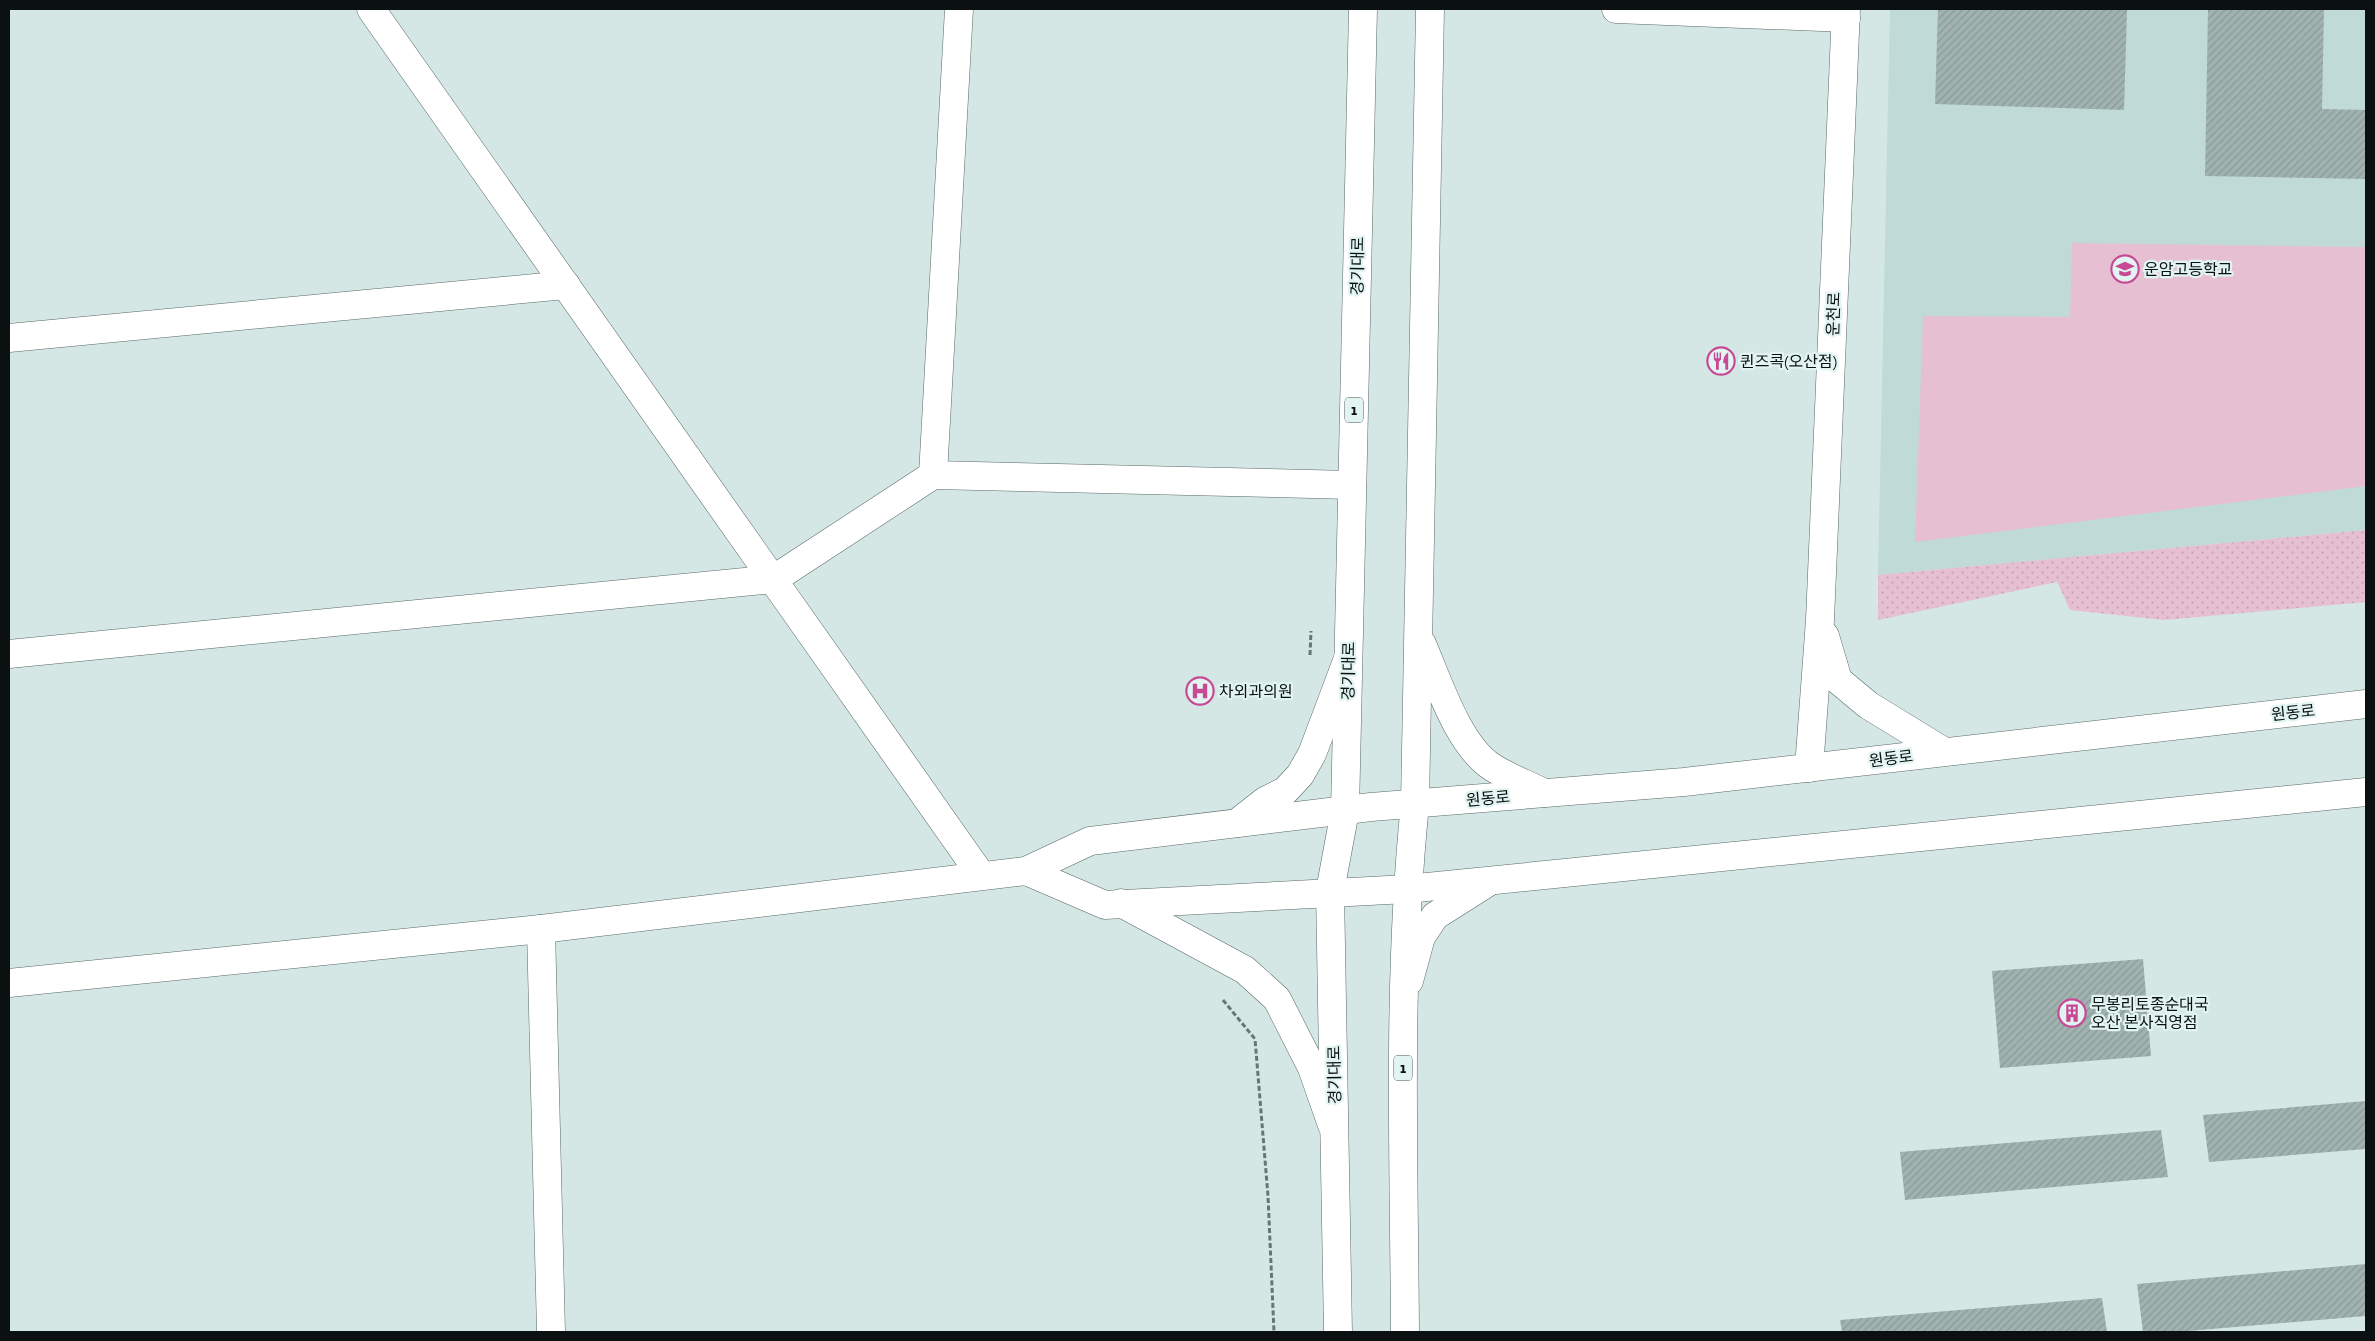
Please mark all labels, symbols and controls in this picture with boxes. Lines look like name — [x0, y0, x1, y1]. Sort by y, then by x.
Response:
street label: 경기대로 — [1347, 236, 1368, 296]
school or university icon: 운암고등학교 — [2110, 254, 2140, 284]
place label: 운암고등학교 — [2144, 260, 2232, 279]
street label: 운천로 — [1823, 291, 1844, 336]
restaurant icon: 퀸즈콕(오산점) — [1706, 346, 1736, 376]
place label: 퀸즈콕(오산점) — [1740, 352, 1837, 371]
road number: 1 — [1345, 398, 1363, 422]
street label: 경기대로 — [1338, 641, 1359, 701]
hospital icon: 차외과의원 — [1185, 676, 1215, 706]
place label: 차외과의원 — [1219, 682, 1293, 701]
street label: 원동로 — [2270, 701, 2316, 724]
street label: 원동로 — [1868, 746, 1914, 771]
street label: 원동로 — [1465, 787, 1511, 810]
place label: 무봉리토종순대국 오산 본사직영점 — [2091, 995, 2209, 1032]
building icon: 무봉리토종순대국 오산 본사직영점 — [2057, 998, 2087, 1028]
street label: 경기대로 — [1324, 1045, 1345, 1105]
road number: 1 — [1394, 1056, 1412, 1080]

